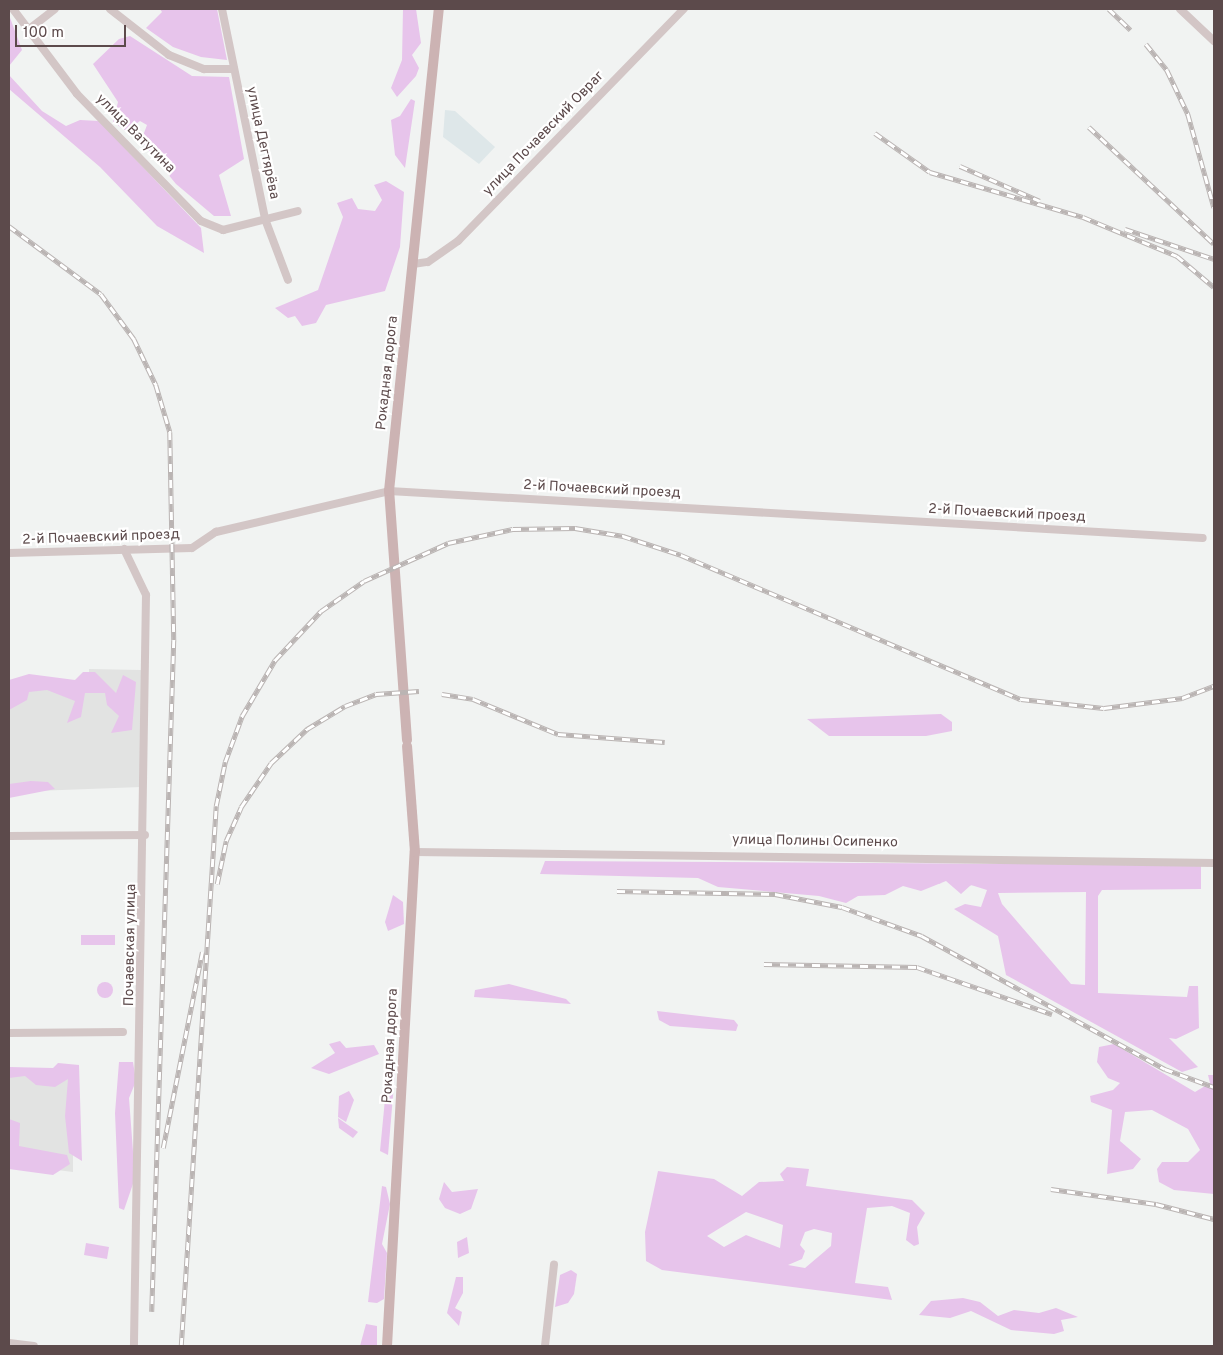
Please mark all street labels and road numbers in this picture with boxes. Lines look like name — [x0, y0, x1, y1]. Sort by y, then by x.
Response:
street label: улица Почаевский Овраг — [480, 68, 608, 200]
street label: улица Дегтярёва — [242, 85, 282, 201]
street label: улица Ватутина — [92, 91, 178, 177]
street label: Рокадная дорога — [374, 315, 402, 431]
street label: 2-й Почаевский проезд — [523, 477, 681, 503]
street label: 2-й Почаевский проезд — [928, 501, 1086, 527]
street label: 2-й Почаевский проезд — [22, 527, 180, 549]
street label: улица Полины Осипенко — [732, 832, 898, 852]
street label: Почаевская улица — [122, 884, 140, 1006]
street label: Рокадная дорога — [380, 988, 402, 1104]

